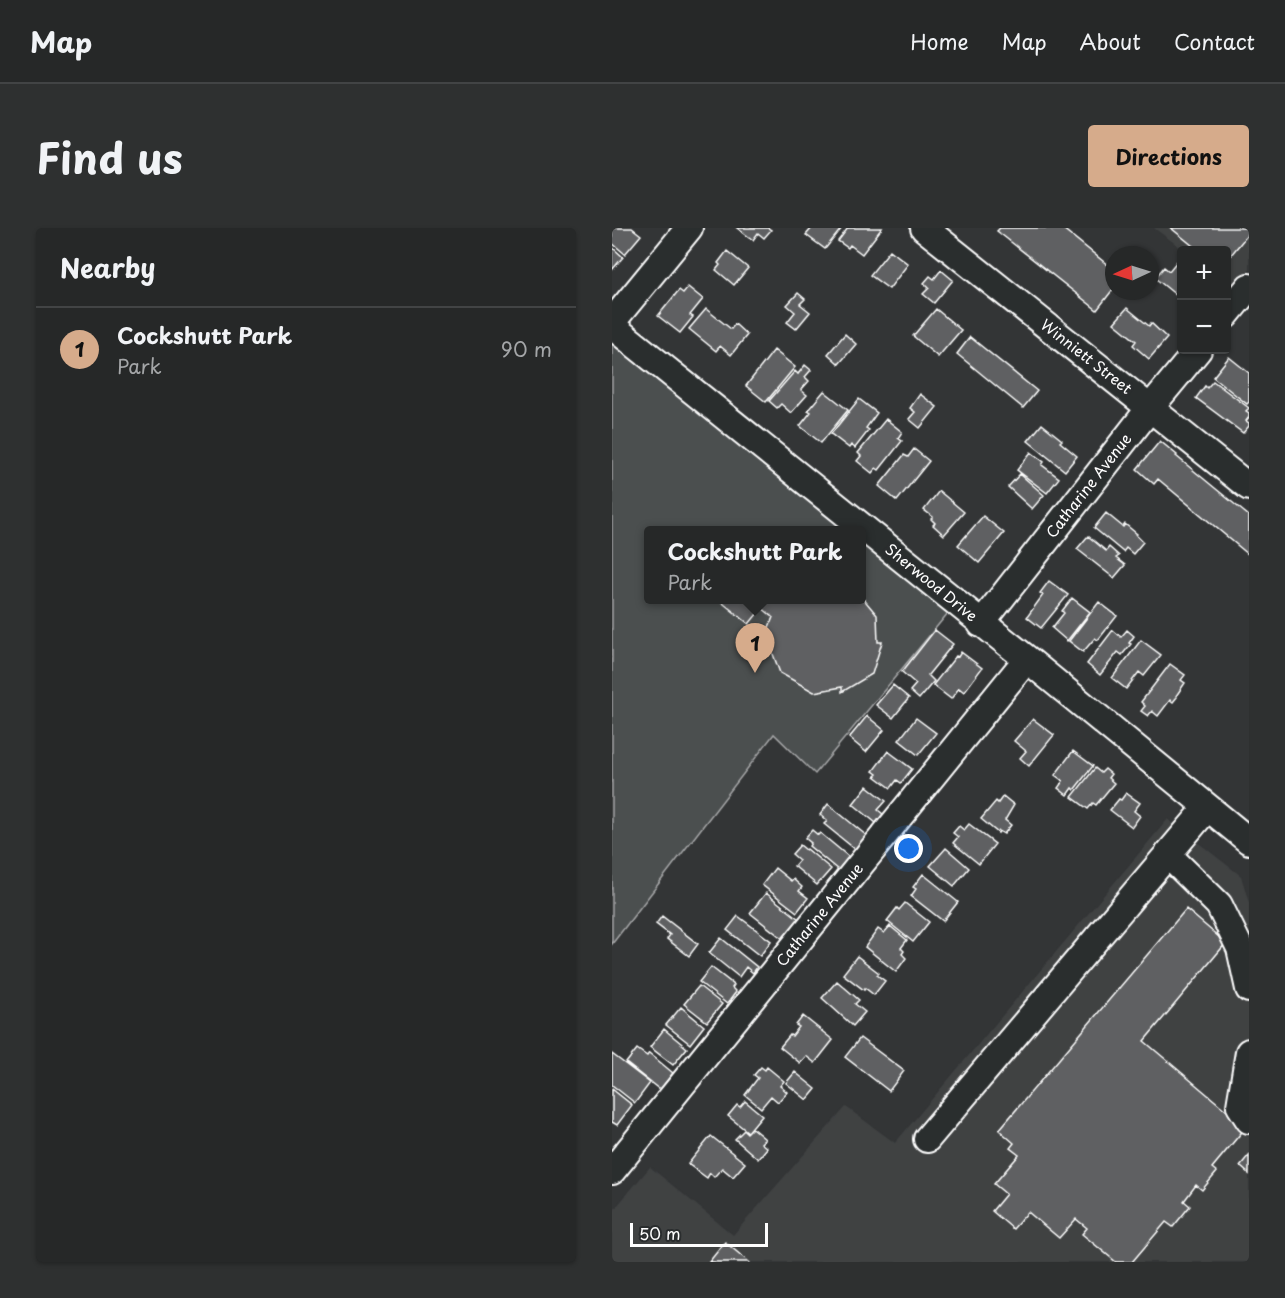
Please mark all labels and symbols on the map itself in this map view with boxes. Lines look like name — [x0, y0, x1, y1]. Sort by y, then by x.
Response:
north arrow — [1105, 246, 1159, 300]
street label: Winniett Street — [1036, 313, 1138, 399]
street label: Catharine Avenue — [1040, 428, 1136, 542]
street label: Sherwood Drive — [881, 537, 983, 626]
pin: 1 — [736, 624, 774, 673]
your location — [894, 834, 923, 863]
street label: Catharine Avenue — [770, 857, 868, 971]
scale bar — [630, 1220, 768, 1248]

